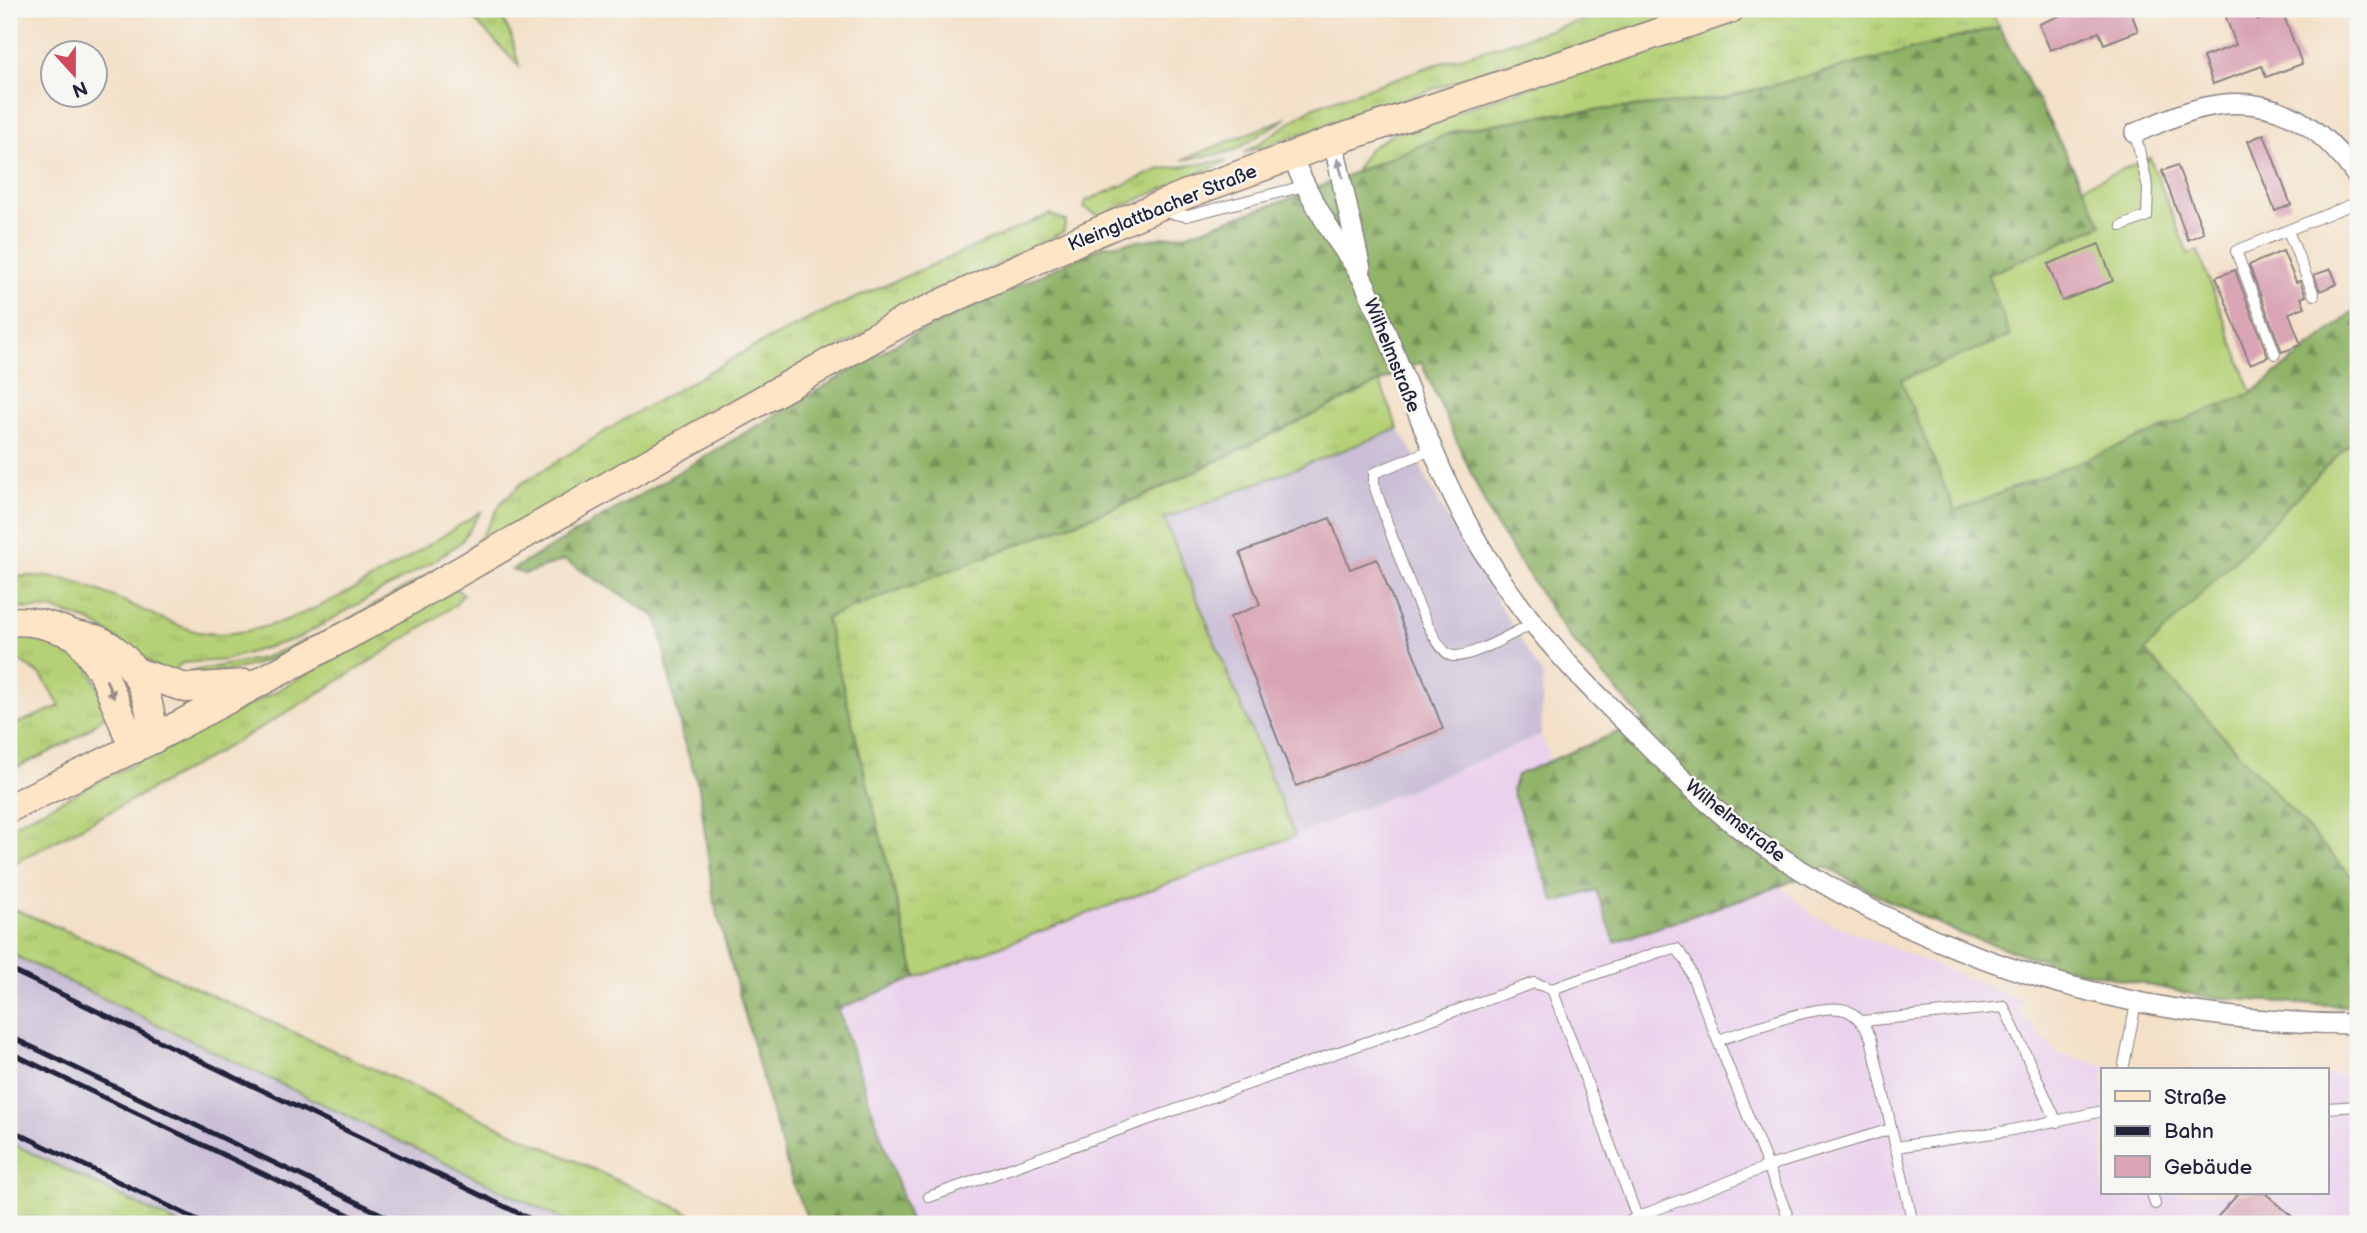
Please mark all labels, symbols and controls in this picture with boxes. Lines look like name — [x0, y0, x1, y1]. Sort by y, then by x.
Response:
north arrow — [38, 38, 108, 108]
text: N — [69, 75, 90, 102]
one-way arrow — [1334, 157, 1345, 179]
street label: Kleinglattbacher Straße — [1065, 160, 1260, 257]
street label: Wilhelmstraße — [1358, 295, 1425, 416]
one-way arrow — [105, 679, 116, 700]
street label: Wilhelmstraße — [1680, 775, 1790, 868]
legend — [2101, 1068, 2328, 1194]
text: Straße — [2164, 1085, 2226, 1110]
text: Bahn — [2164, 1119, 2214, 1144]
text: Gebäude — [2164, 1155, 2252, 1180]

